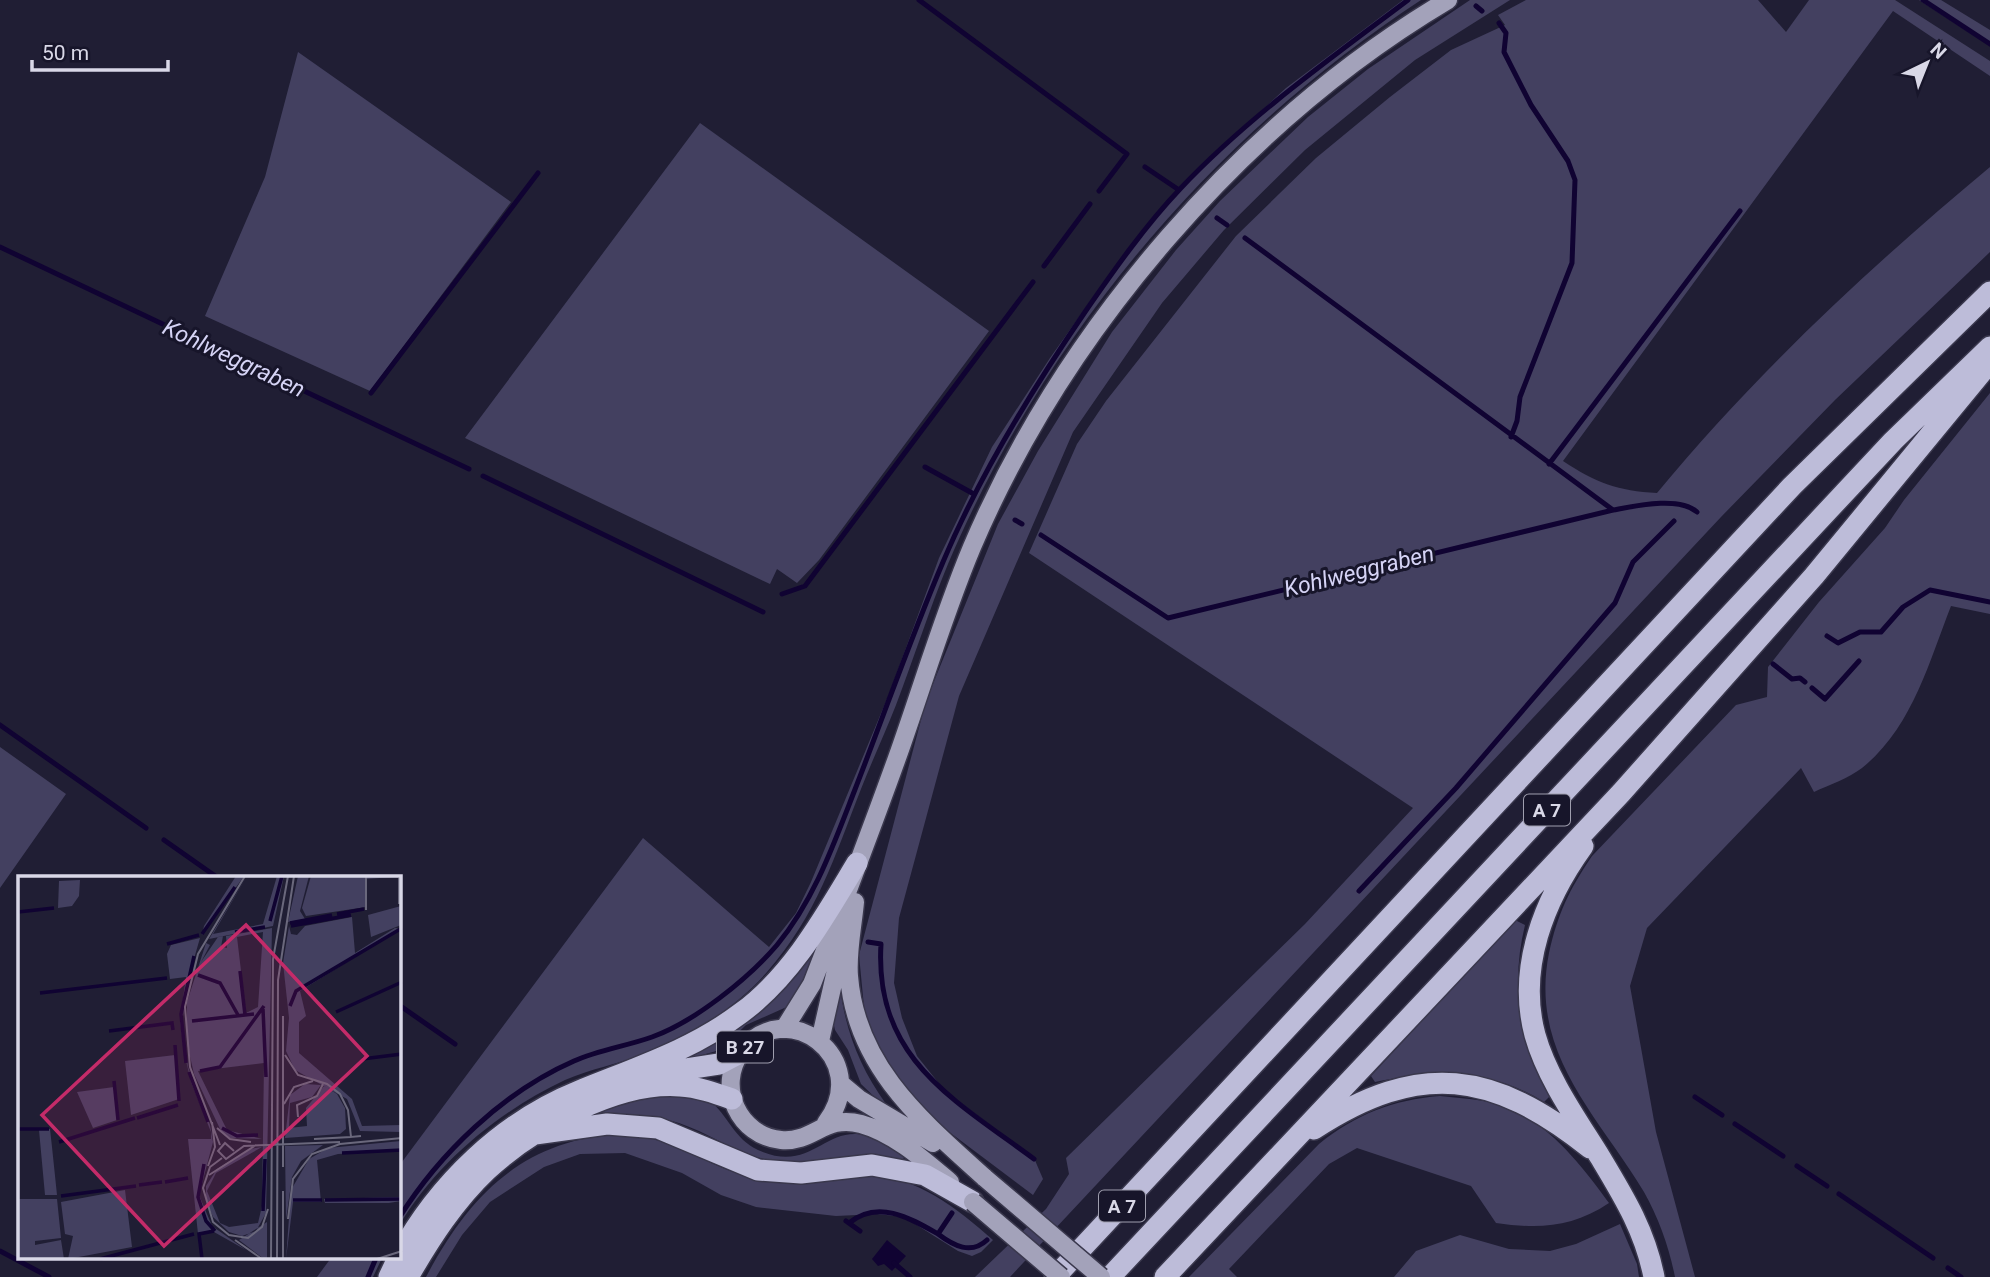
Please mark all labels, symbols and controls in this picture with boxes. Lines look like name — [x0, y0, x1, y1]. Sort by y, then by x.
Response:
scale bar — [32, 28, 168, 72]
north arrow — [1892, 28, 1962, 98]
text: N — [1926, 38, 1951, 64]
text: 50 m — [42, 41, 89, 65]
water label: Kohlweggraben — [158, 314, 309, 403]
water label: Kohlweggraben — [1281, 540, 1437, 603]
road number: A 7 — [1524, 794, 1570, 825]
inset map — [18, 876, 401, 1260]
road number: B 27 — [717, 1032, 773, 1063]
road number: A 7 — [1099, 1190, 1145, 1222]

